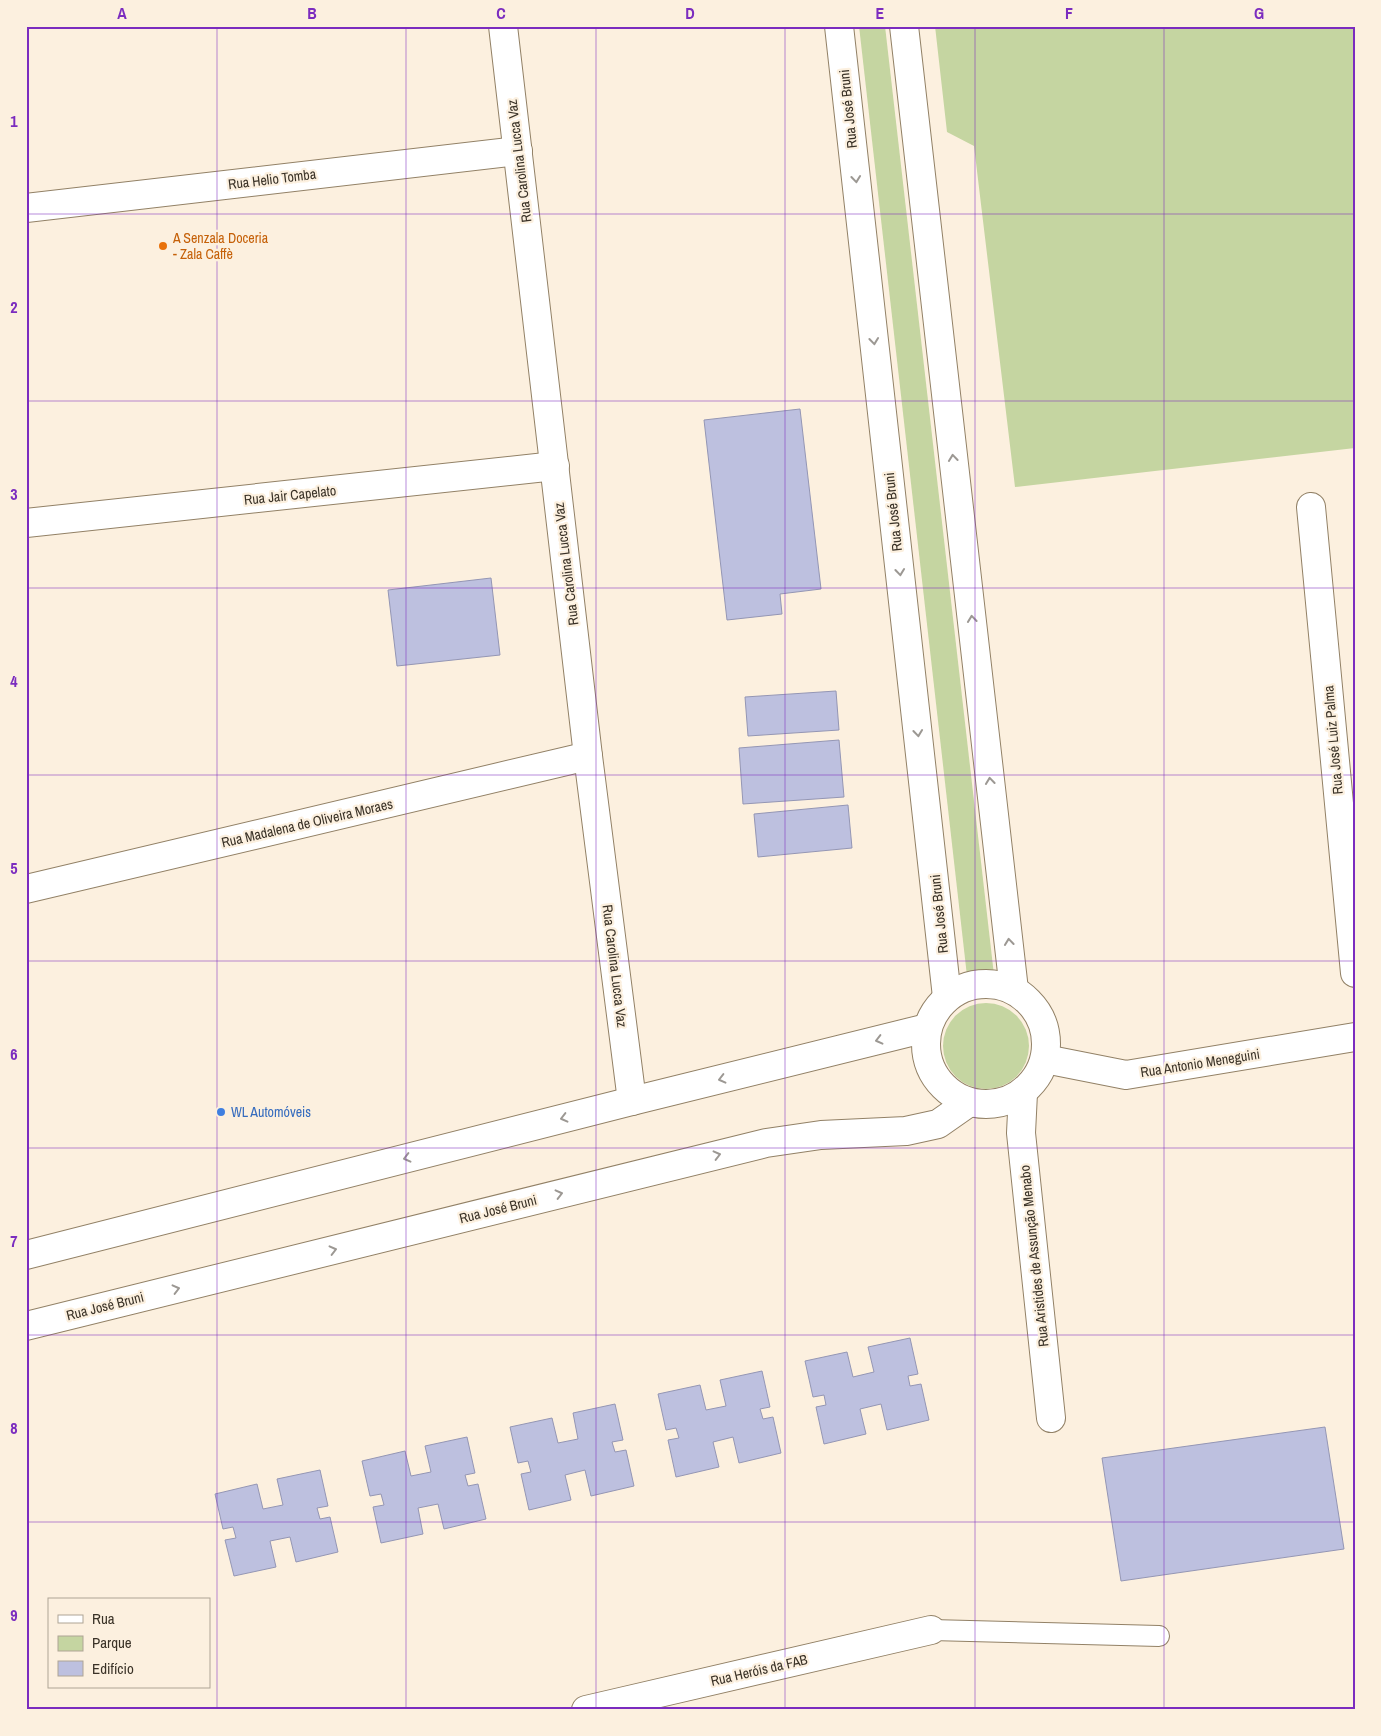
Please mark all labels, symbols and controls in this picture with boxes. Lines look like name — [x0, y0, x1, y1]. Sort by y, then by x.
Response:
text: A — [117, 2, 127, 24]
text: B — [307, 2, 317, 24]
text: C — [496, 2, 506, 24]
text: D — [685, 2, 695, 24]
text: E — [876, 2, 885, 24]
text: F — [1065, 2, 1073, 24]
text: G — [1254, 2, 1264, 24]
street label: Rua José Bruni — [835, 69, 861, 149]
street label: Rua Carolina Lucca Vaz — [503, 98, 535, 223]
text: 1 — [10, 110, 18, 132]
street label: Rua Helio Tomba — [227, 165, 318, 193]
one-way arrow — [850, 175, 861, 183]
place label: A Senzala Doceria - Zala Caffè — [172, 229, 269, 263]
marker: A Senzala Doceria - Zala Caffè — [157, 240, 169, 252]
text: 2 — [10, 296, 18, 318]
one-way arrow — [868, 337, 879, 345]
one-way arrow — [948, 453, 959, 461]
street label: Rua José Bruni — [880, 472, 906, 552]
street label: Rua Jair Capelato — [243, 481, 337, 509]
text: 3 — [10, 483, 18, 505]
street label: Rua Carolina Lucca Vaz — [550, 501, 582, 626]
one-way arrow — [894, 568, 905, 576]
one-way arrow — [967, 615, 978, 623]
text: 4 — [10, 670, 18, 692]
street label: Rua José Luiz Palma — [1319, 684, 1347, 795]
one-way arrow — [912, 729, 923, 737]
one-way arrow — [985, 776, 996, 784]
street label: Rua Madalena de Oliveira Moraes — [219, 794, 395, 852]
text: 5 — [10, 857, 18, 879]
street label: Rua José Bruni — [926, 874, 952, 954]
street label: Rua Carolina Lucca Vaz — [599, 904, 631, 1029]
one-way arrow — [1004, 938, 1015, 946]
one-way arrow — [875, 1034, 884, 1045]
text: 6 — [10, 1043, 18, 1065]
street label: Rua Antonio Meneguini — [1139, 1045, 1261, 1081]
one-way arrow — [718, 1073, 726, 1083]
place label: WL Automóveis — [231, 1103, 311, 1121]
marker: WL Automóveis — [215, 1106, 227, 1118]
one-way arrow — [560, 1112, 568, 1123]
one-way arrow — [712, 1150, 721, 1161]
one-way arrow — [402, 1152, 411, 1163]
street label: Rua Aristides de Assunção Menabo — [1016, 1164, 1052, 1348]
one-way arrow — [554, 1189, 563, 1200]
street label: Rua José Bruni — [457, 1191, 539, 1227]
text: 7 — [10, 1230, 18, 1252]
one-way arrow — [329, 1245, 338, 1256]
one-way arrow — [171, 1284, 180, 1295]
street label: Rua José Bruni — [64, 1288, 146, 1324]
text: 8 — [10, 1417, 18, 1439]
legend — [48, 1598, 210, 1688]
text: 9 — [10, 1604, 18, 1626]
text: Rua — [92, 1608, 115, 1629]
text: Parque — [92, 1632, 132, 1653]
street label: Rua Heróis da FAB — [709, 1650, 810, 1690]
text: Edifício — [92, 1658, 134, 1679]

